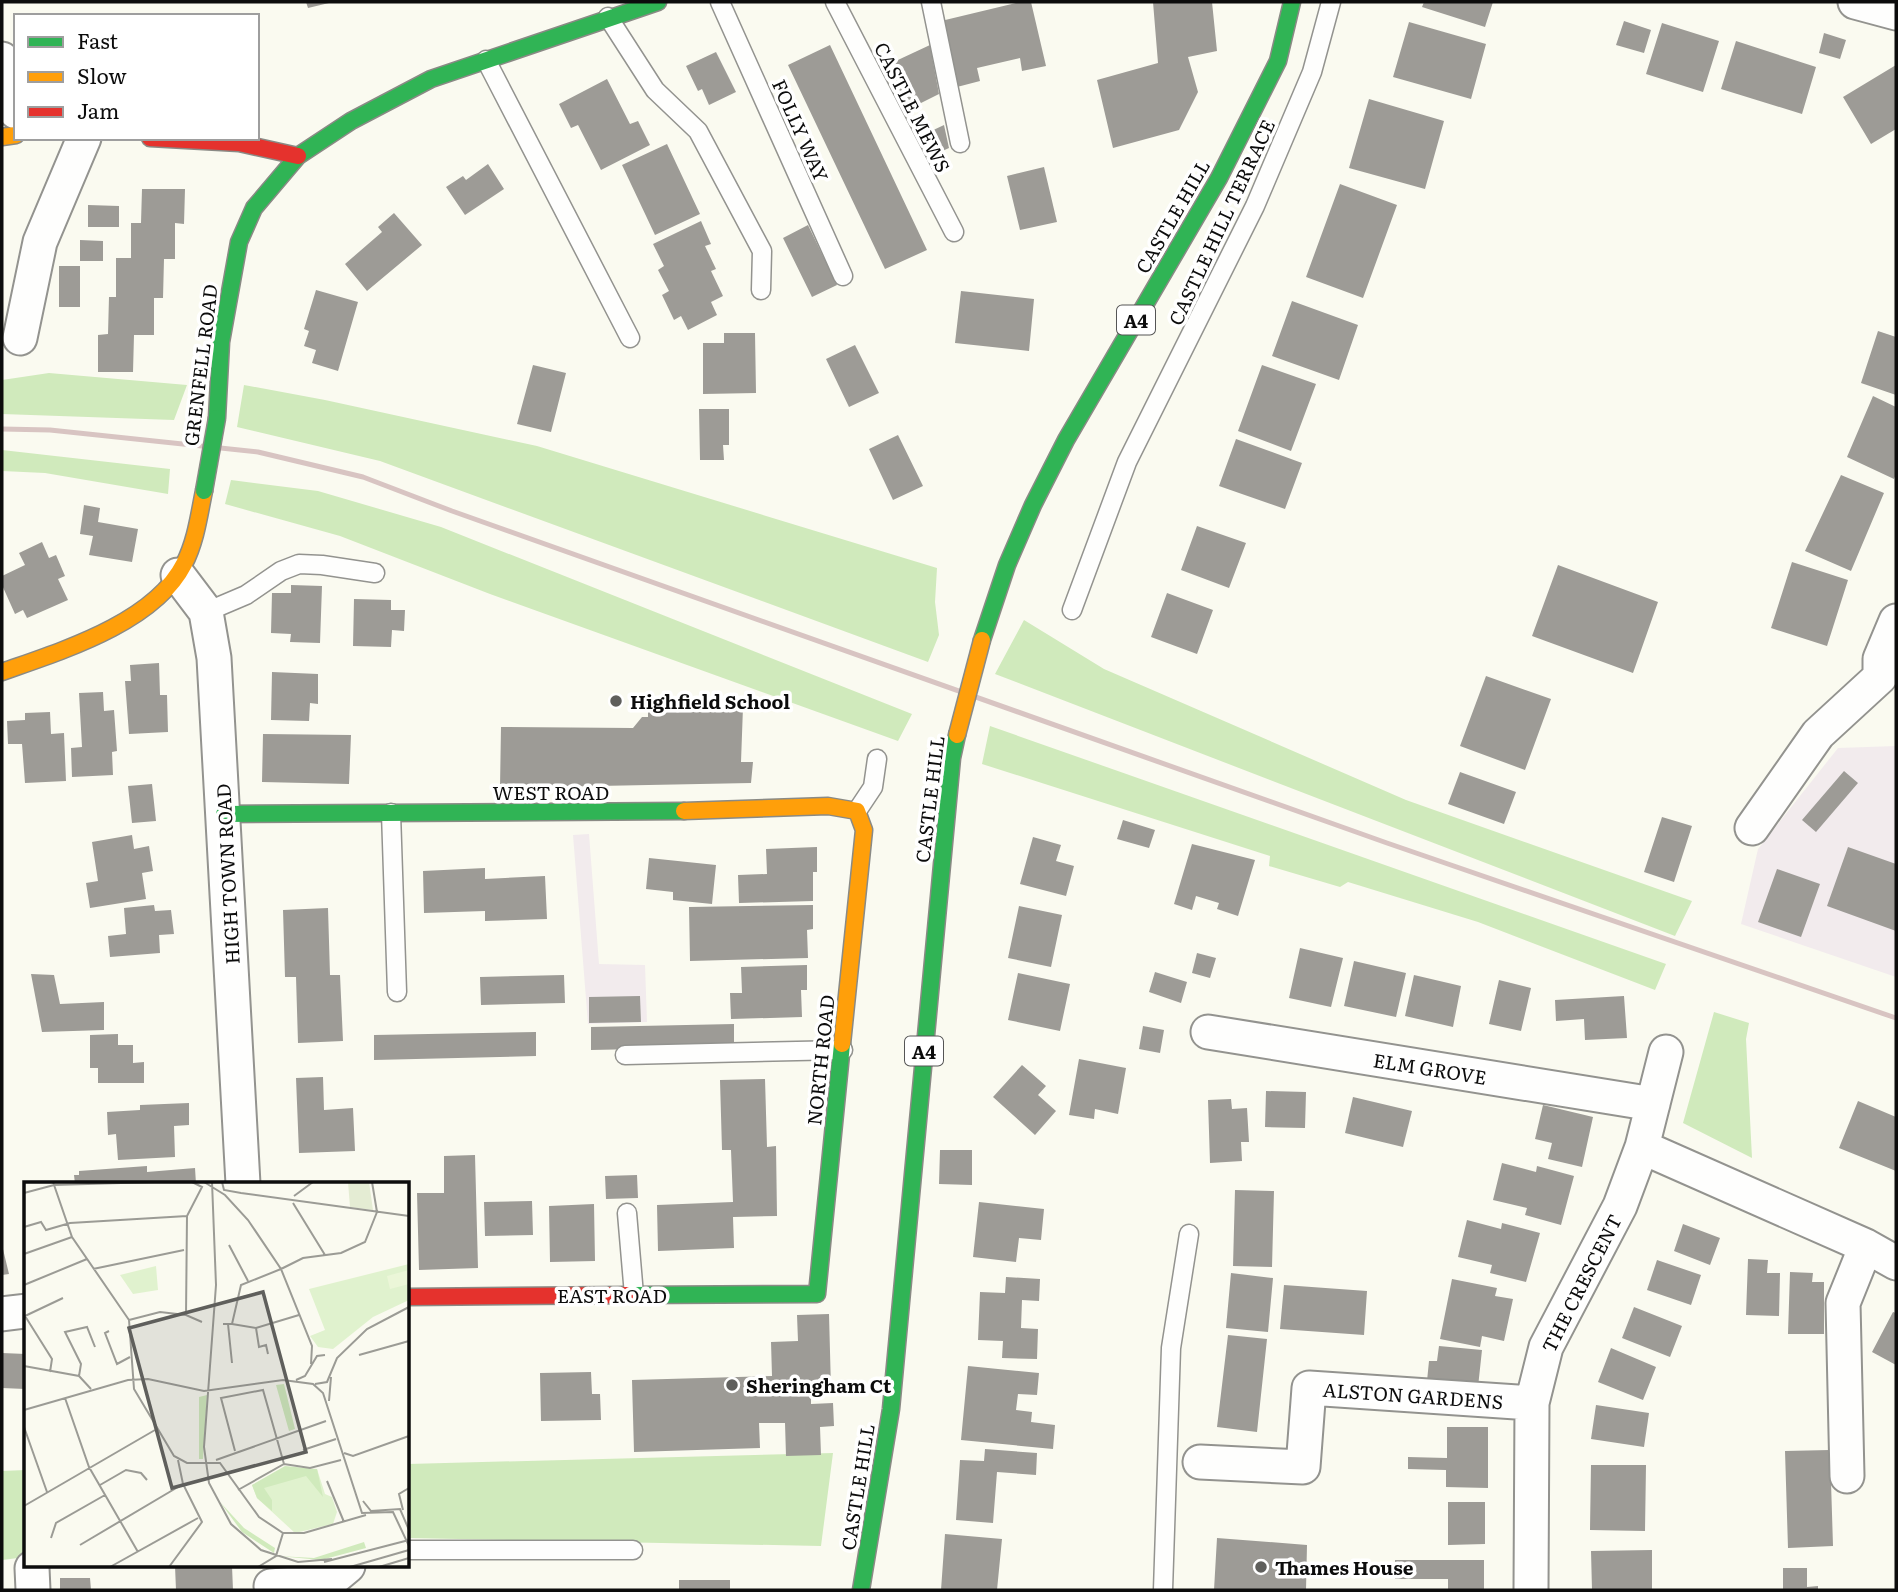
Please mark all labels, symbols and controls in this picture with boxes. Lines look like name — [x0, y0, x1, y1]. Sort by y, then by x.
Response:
legend — [14, 14, 259, 140]
text: Fast — [77, 24, 118, 55]
street label: CASTLE MEWS — [868, 37, 958, 177]
text: Slow — [77, 59, 127, 90]
street label: FOLLY WAY — [766, 74, 836, 186]
text: Jam — [77, 94, 119, 125]
street label: CASTLE HILL TERRACE — [1161, 114, 1281, 330]
street label: CASTLE HILL — [1128, 154, 1216, 278]
street label: GRENFELL ROAD — [176, 282, 224, 448]
road number: A4 — [1117, 306, 1155, 334]
place label: Highfield School — [630, 687, 790, 715]
marker: Highfield School — [608, 693, 624, 709]
street label: CASTLE HILL — [907, 734, 951, 864]
street label: WEST ROAD — [493, 778, 609, 806]
street label: HIGH TOWN ROAD — [208, 783, 246, 965]
street label: NORTH ROAD — [799, 993, 841, 1127]
road number: A4 — [905, 1036, 943, 1066]
street label: ELM GROVE — [1371, 1045, 1489, 1091]
inset map — [24, 1182, 410, 1568]
street label: THE CRESCENT — [1534, 1209, 1628, 1357]
street label: EAST ROAD — [557, 1281, 667, 1309]
place label: Sheringham Ct — [746, 1371, 892, 1399]
street label: ALSTON GARDENS — [1322, 1375, 1504, 1415]
marker: Sheringham Ct — [724, 1377, 740, 1393]
street label: CASTLE HILL — [833, 1422, 881, 1552]
place label: Thames House — [1275, 1553, 1414, 1581]
marker: Thames House — [1253, 1559, 1269, 1575]

